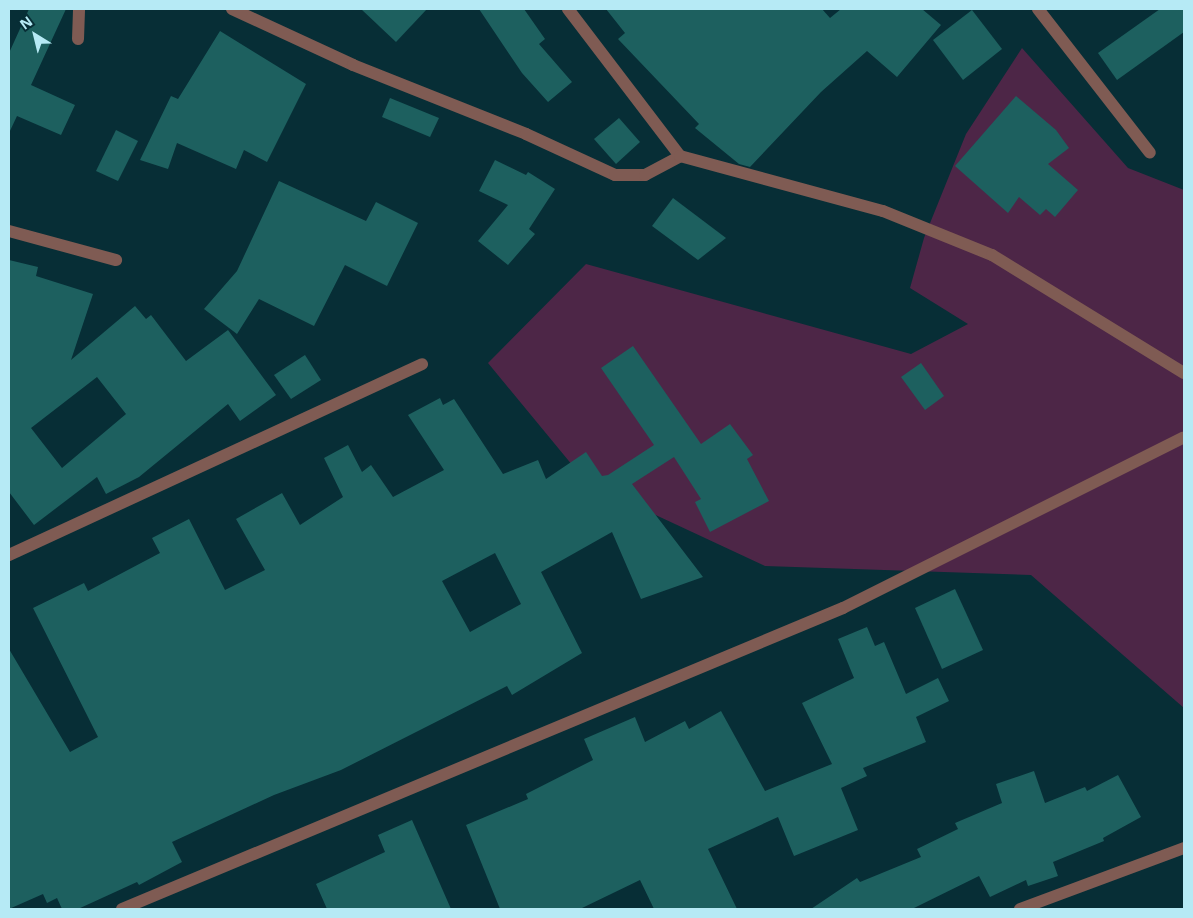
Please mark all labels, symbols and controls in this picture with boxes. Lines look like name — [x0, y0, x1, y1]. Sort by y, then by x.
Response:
north arrow — [10, 10, 60, 60]
text: N — [16, 11, 36, 33]

